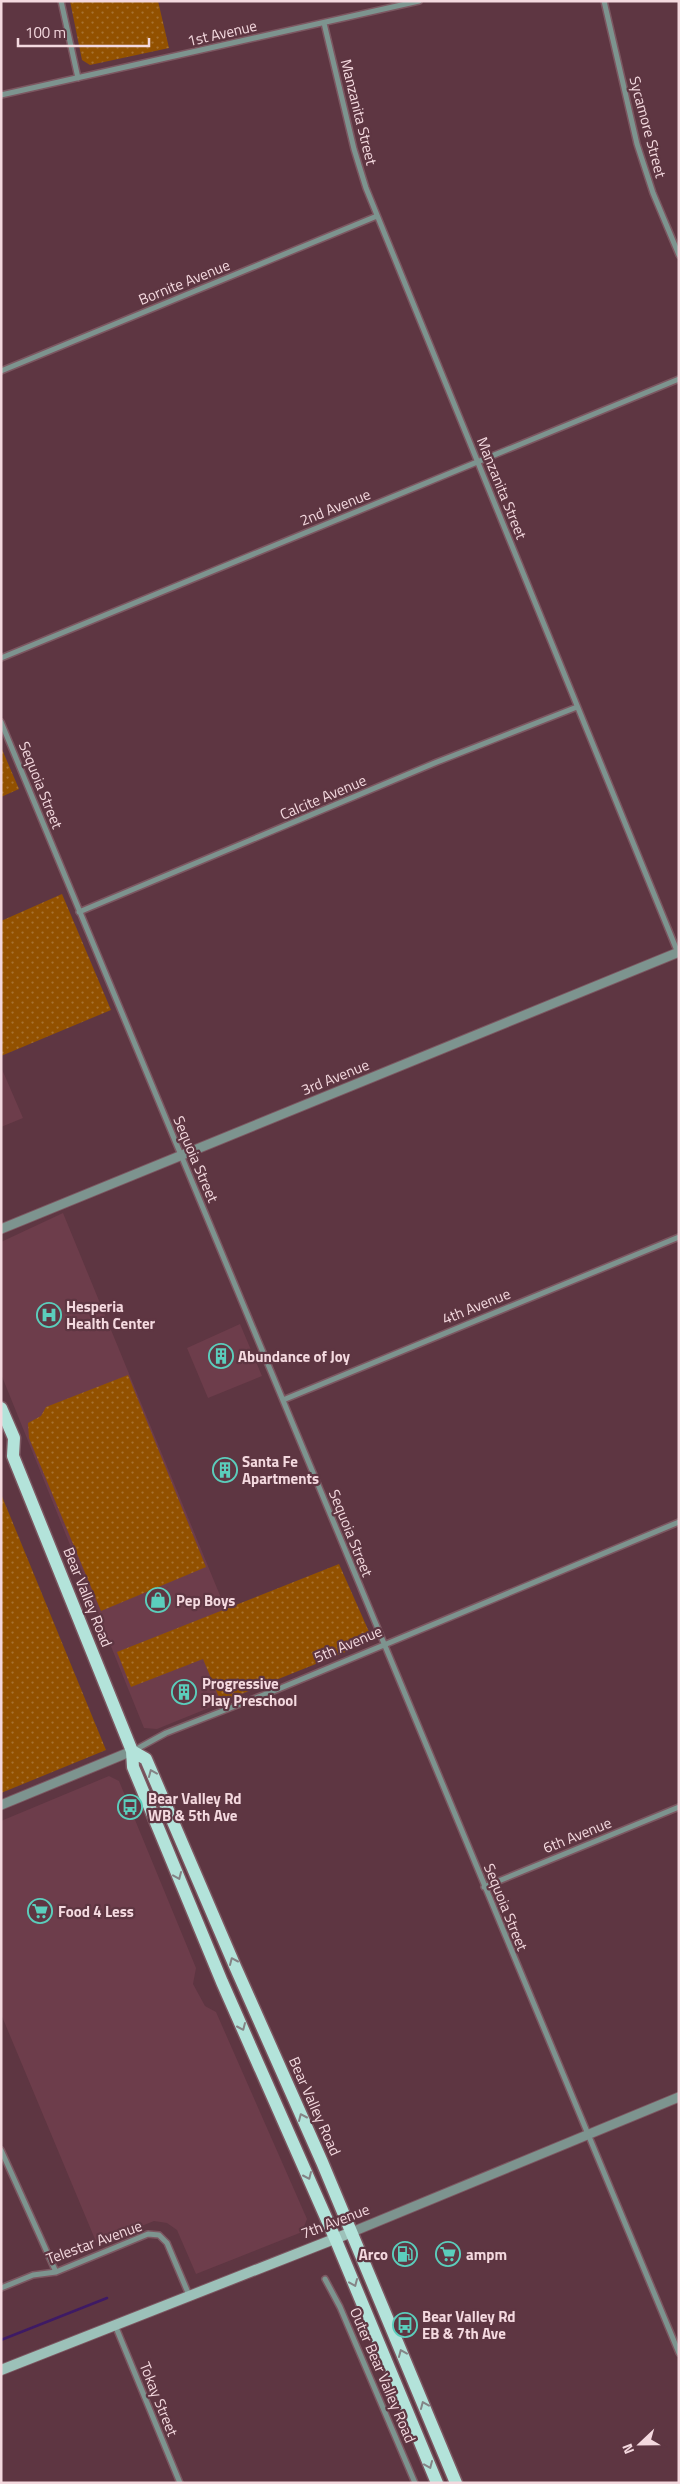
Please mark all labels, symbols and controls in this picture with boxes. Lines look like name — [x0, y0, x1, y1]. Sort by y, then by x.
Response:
street label: 1st Avenue — [185, 14, 259, 52]
scale bar — [18, 15, 149, 47]
text: 100 m — [25, 21, 66, 44]
street label: Manzanita Street — [335, 57, 383, 168]
street label: Sycamore Street — [623, 74, 673, 181]
street label: Bornite Avenue — [135, 253, 233, 311]
street label: Manzanita Street — [471, 433, 533, 543]
street label: 2nd Avenue — [296, 482, 374, 532]
street label: Sequoia Street — [13, 738, 69, 833]
street label: Calcite Avenue — [276, 768, 370, 826]
street label: 3rd Avenue — [298, 1053, 372, 1101]
street label: Sequoia Street — [167, 1112, 225, 1207]
street label: 4th Avenue — [438, 1282, 514, 1330]
place label: Hesperia Health Center — [66, 1295, 156, 1335]
hospital icon: Hesperia Health Center — [36, 1302, 62, 1328]
building icon: Abundance of Joy — [208, 1343, 234, 1369]
place label: Abundance of Joy — [238, 1345, 350, 1368]
place label: Santa Fe Apartments — [242, 1450, 319, 1490]
building icon: Santa Fe Apartments — [212, 1457, 238, 1483]
street label: Sequoia Street — [323, 1486, 379, 1581]
street label: Bear Valley Road — [57, 1544, 119, 1650]
shop icon: Pep Boys — [145, 1587, 171, 1613]
place label: Pep Boys — [176, 1589, 235, 1612]
street label: 5th Avenue — [310, 1619, 386, 1669]
place label: Progressive Play Preschool — [202, 1672, 297, 1712]
building icon: Progressive Play Preschool — [171, 1679, 197, 1705]
one-way arrow — [148, 1769, 159, 1778]
place label: Bear Valley Rd WB & 5th Ave — [148, 1787, 242, 1827]
bus stop icon: Bear Valley Rd WB & 5th Ave — [117, 1794, 143, 1820]
street label: 6th Avenue — [539, 1811, 615, 1859]
street label: Sequoia Street — [478, 1860, 534, 1955]
one-way arrow — [171, 1871, 182, 1880]
supermarket icon: Food 4 Less — [27, 1898, 53, 1924]
place label: Food 4 Less — [58, 1900, 134, 1923]
one-way arrow — [228, 1957, 239, 1966]
one-way arrow — [235, 2022, 246, 2031]
street label: Bear Valley Road — [283, 2053, 347, 2159]
one-way arrow — [298, 2113, 309, 2122]
one-way arrow — [301, 2171, 312, 2180]
street label: 7th Avenue — [297, 2197, 373, 2245]
street label: Telestar Avenue — [43, 2214, 145, 2270]
fuel station icon: Arco — [392, 2241, 418, 2267]
supermarket icon: ampm — [435, 2241, 461, 2267]
place label: Arco — [359, 2243, 388, 2266]
place label: ampm — [466, 2243, 507, 2266]
one-way arrow — [347, 2278, 358, 2287]
street label: Outer Bear Valley Road — [344, 2304, 422, 2446]
place label: Bear Valley Rd EB & 7th Ave — [422, 2305, 516, 2345]
bus stop icon: Bear Valley Rd EB & 7th Ave — [392, 2312, 418, 2338]
one-way arrow — [398, 2349, 408, 2357]
street label: Tokay Street — [134, 2358, 185, 2440]
one-way arrow — [420, 2401, 431, 2410]
north arrow — [615, 2419, 665, 2469]
text: N — [616, 2441, 639, 2457]
one-way arrow — [423, 2460, 434, 2469]

